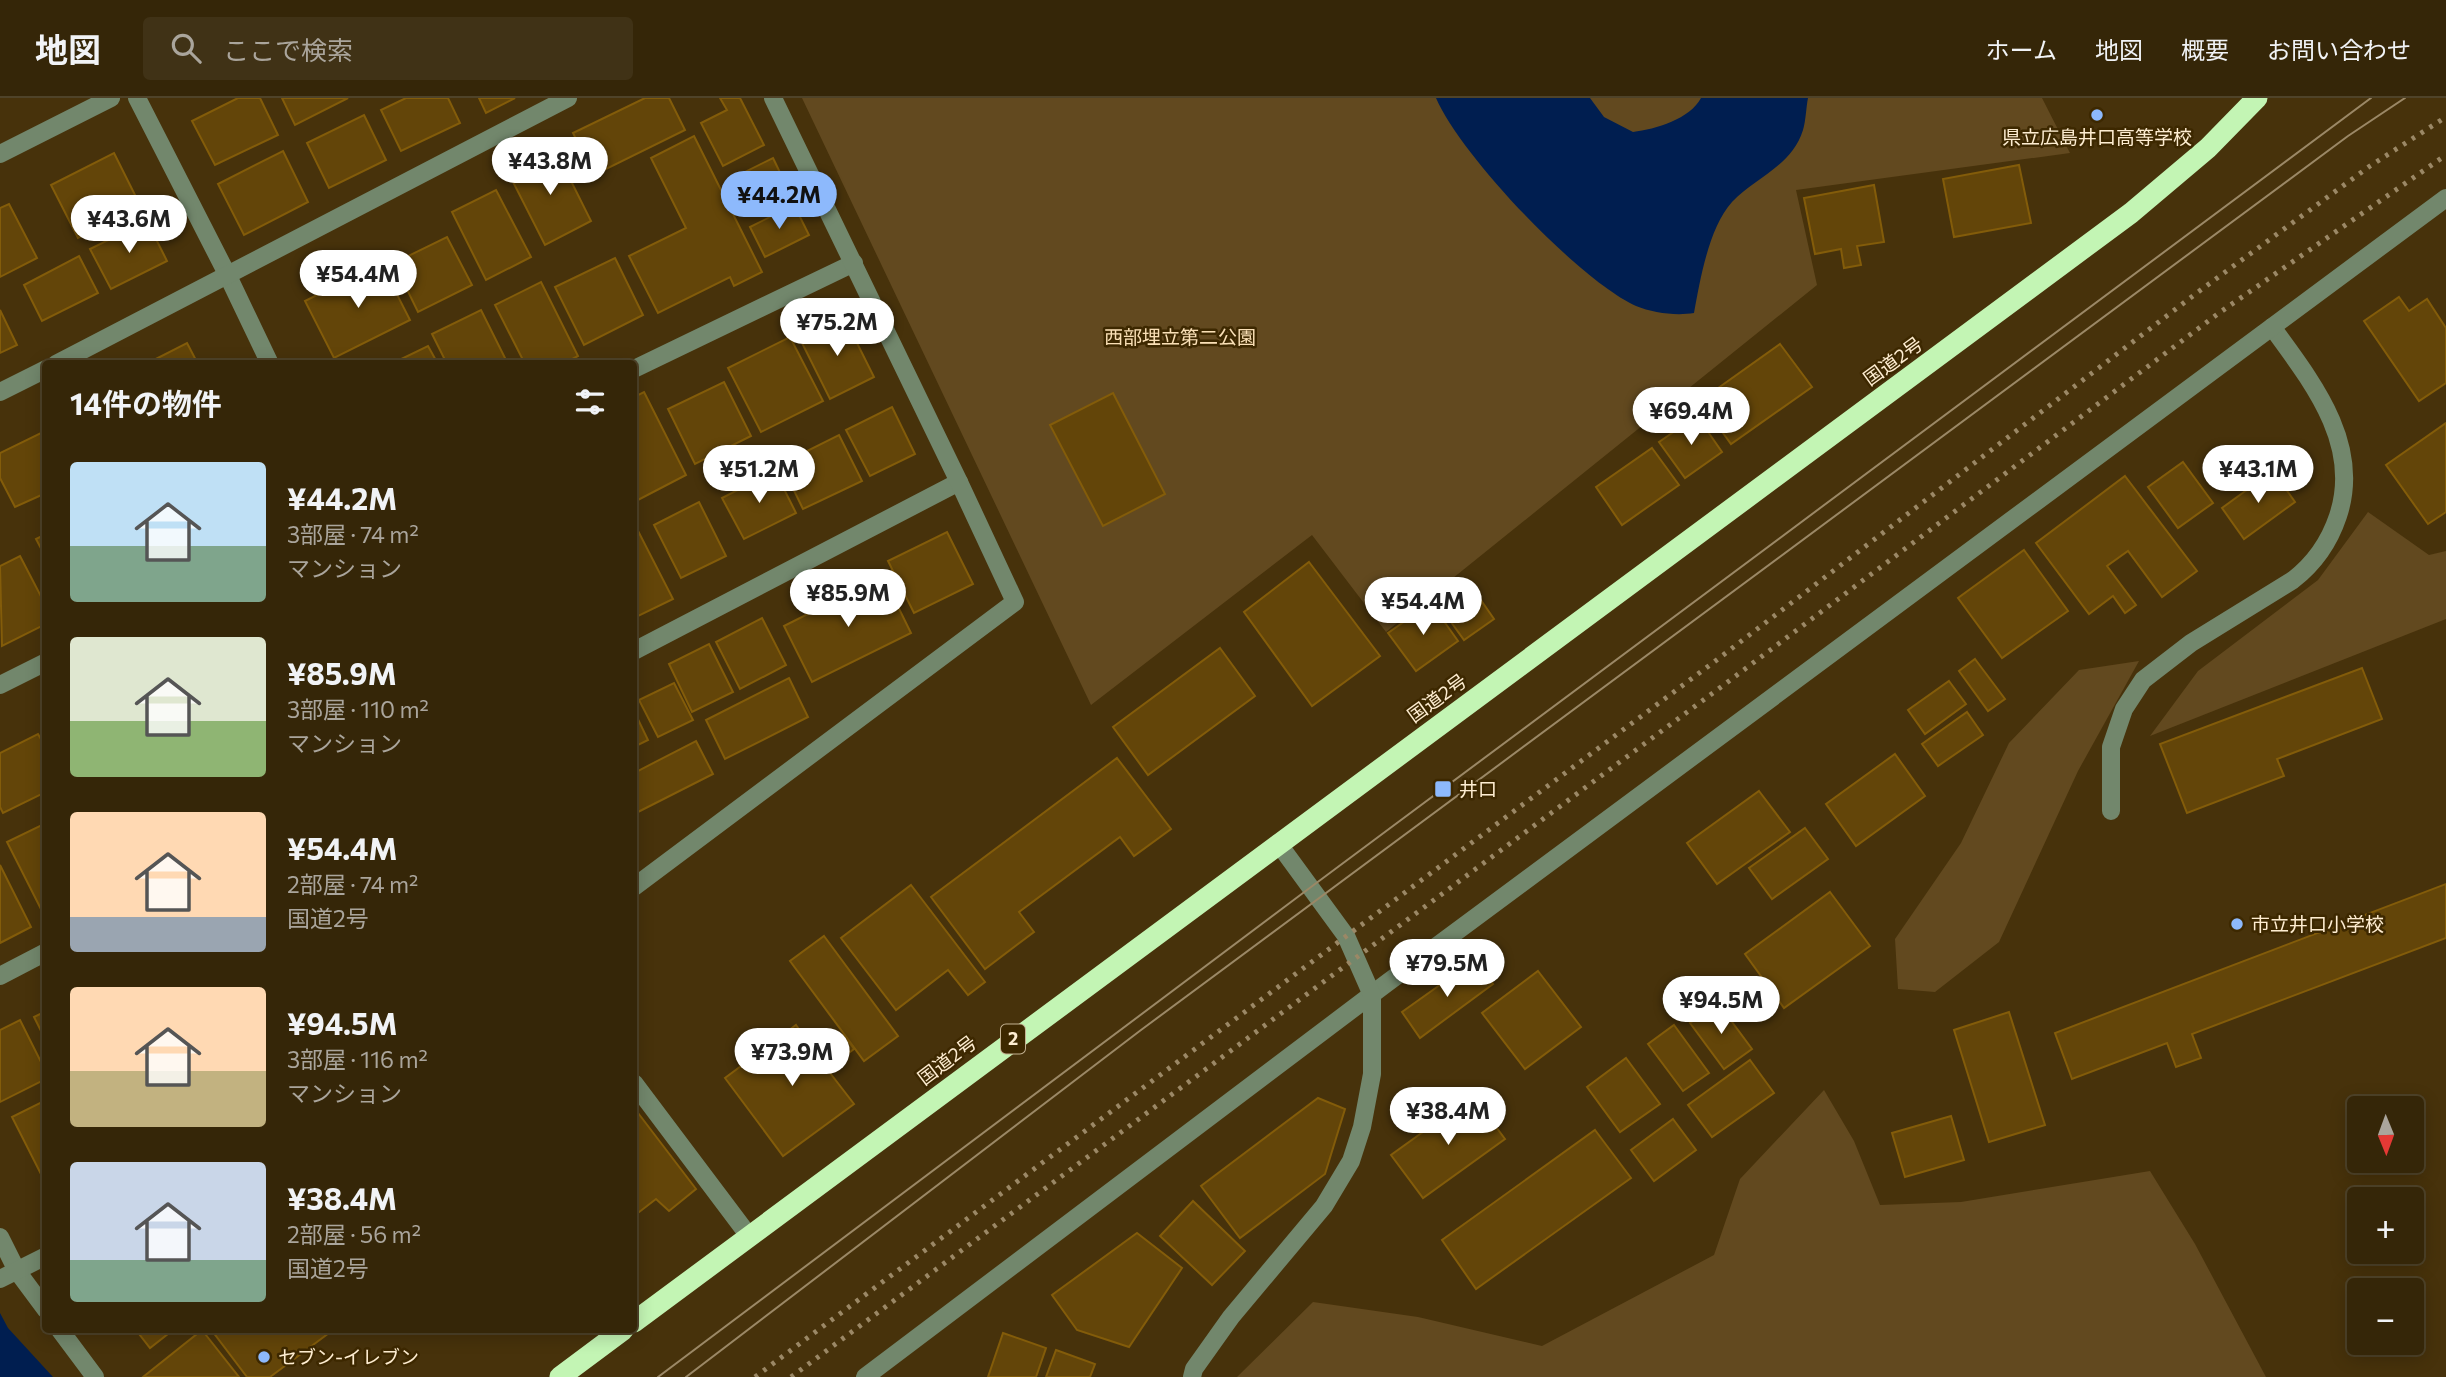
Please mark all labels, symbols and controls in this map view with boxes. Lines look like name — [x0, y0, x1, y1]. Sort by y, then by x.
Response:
search box — [143, 17, 633, 80]
text: 地図 — [35, 28, 101, 69]
icon: search — [167, 29, 205, 67]
text: ここで検索 — [223, 34, 353, 65]
text: ホーム — [1986, 35, 2057, 64]
text: 地図 — [2095, 35, 2143, 64]
text: 概要 — [2181, 35, 2229, 64]
text: お問い合わせ — [2267, 35, 2411, 64]
marker: 県立広島井口高等学校 — [2089, 107, 2105, 123]
place label: 県立広島井口高等学校 — [2002, 125, 2192, 148]
pin: ¥43.8M — [493, 138, 607, 197]
text: ¥43.8M — [508, 146, 592, 174]
pin: ¥44.2M — [722, 172, 836, 231]
text: ¥44.2M — [737, 180, 821, 208]
pin: ¥43.6M — [72, 195, 186, 255]
text: ¥43.6M — [87, 204, 171, 232]
pin: ¥54.4M — [301, 250, 415, 310]
text: ¥54.4M — [316, 259, 400, 287]
pin: ¥75.2M — [780, 299, 894, 358]
text: ¥75.2M — [796, 307, 878, 335]
park label: 西部埋立第二公園 — [1104, 325, 1256, 348]
street label: 国道2号 — [1859, 331, 1927, 390]
icon: filters — [571, 383, 609, 421]
text: 14件の物件 — [70, 384, 222, 421]
pin: ¥69.4M — [1634, 388, 1748, 447]
text: ¥69.4M — [1649, 396, 1733, 424]
pin: ¥51.2M — [702, 446, 816, 505]
pin: ¥43.1M — [2201, 446, 2315, 505]
text: ¥51.2M — [719, 454, 799, 482]
text: ¥43.1M — [2218, 454, 2298, 482]
text: ¥44.2M — [287, 479, 397, 516]
icon: home — [126, 490, 210, 574]
text: 3部屋 · 74 m² — [287, 520, 419, 548]
text: マンション — [287, 554, 402, 582]
pin: ¥85.9M — [791, 570, 905, 629]
text: ¥85.9M — [806, 578, 890, 606]
pin: ¥54.4M — [1366, 578, 1480, 637]
text: ¥54.4M — [1381, 586, 1465, 614]
text: ¥85.9M — [287, 654, 397, 691]
icon: home — [126, 665, 210, 749]
street label: 国道2号 — [1403, 668, 1471, 727]
text: 3部屋 · 110 m² — [287, 695, 429, 723]
text: マンション — [287, 729, 402, 757]
place label: 井口 — [1459, 777, 1497, 800]
marker: 井口 — [1433, 779, 1453, 799]
text: ¥54.4M — [287, 829, 397, 866]
icon: home — [126, 840, 210, 924]
text: 2部屋 · 74 m² — [287, 870, 418, 898]
text: 国道2号 — [287, 904, 369, 932]
place label: 市立井口小学校 — [2251, 912, 2384, 935]
marker: 市立井口小学校 — [2229, 916, 2245, 932]
pin: ¥79.5M — [1390, 940, 1504, 999]
text: ¥79.5M — [1406, 948, 1488, 976]
pin: ¥94.5M — [1664, 976, 1778, 1036]
text: ¥94.5M — [1679, 985, 1763, 1013]
text: ¥94.5M — [287, 1004, 397, 1041]
icon: home — [126, 1015, 210, 1099]
road number: 2 — [1001, 1024, 1025, 1054]
pin: ¥73.9M — [735, 1028, 849, 1088]
street label: 国道2号 — [913, 1030, 981, 1089]
text: ¥73.9M — [751, 1037, 833, 1065]
text: 3部屋 · 116 m² — [287, 1045, 428, 1073]
text: マンション — [287, 1079, 402, 1107]
pin: ¥38.4M — [1391, 1088, 1505, 1147]
text: ¥38.4M — [1406, 1096, 1490, 1124]
north arrow — [2347, 1096, 2424, 1172]
map controls — [2347, 1096, 2424, 1355]
text: ¥38.4M — [287, 1179, 397, 1216]
button: + — [2347, 1187, 2424, 1264]
icon: home — [126, 1190, 210, 1274]
text: 2部屋 · 56 m² — [287, 1220, 421, 1248]
text: 国道2号 — [287, 1254, 369, 1282]
button: − — [2347, 1278, 2424, 1355]
place label: セブン-イレブン — [278, 1345, 419, 1368]
marker: セブン-イレブン — [256, 1349, 272, 1365]

